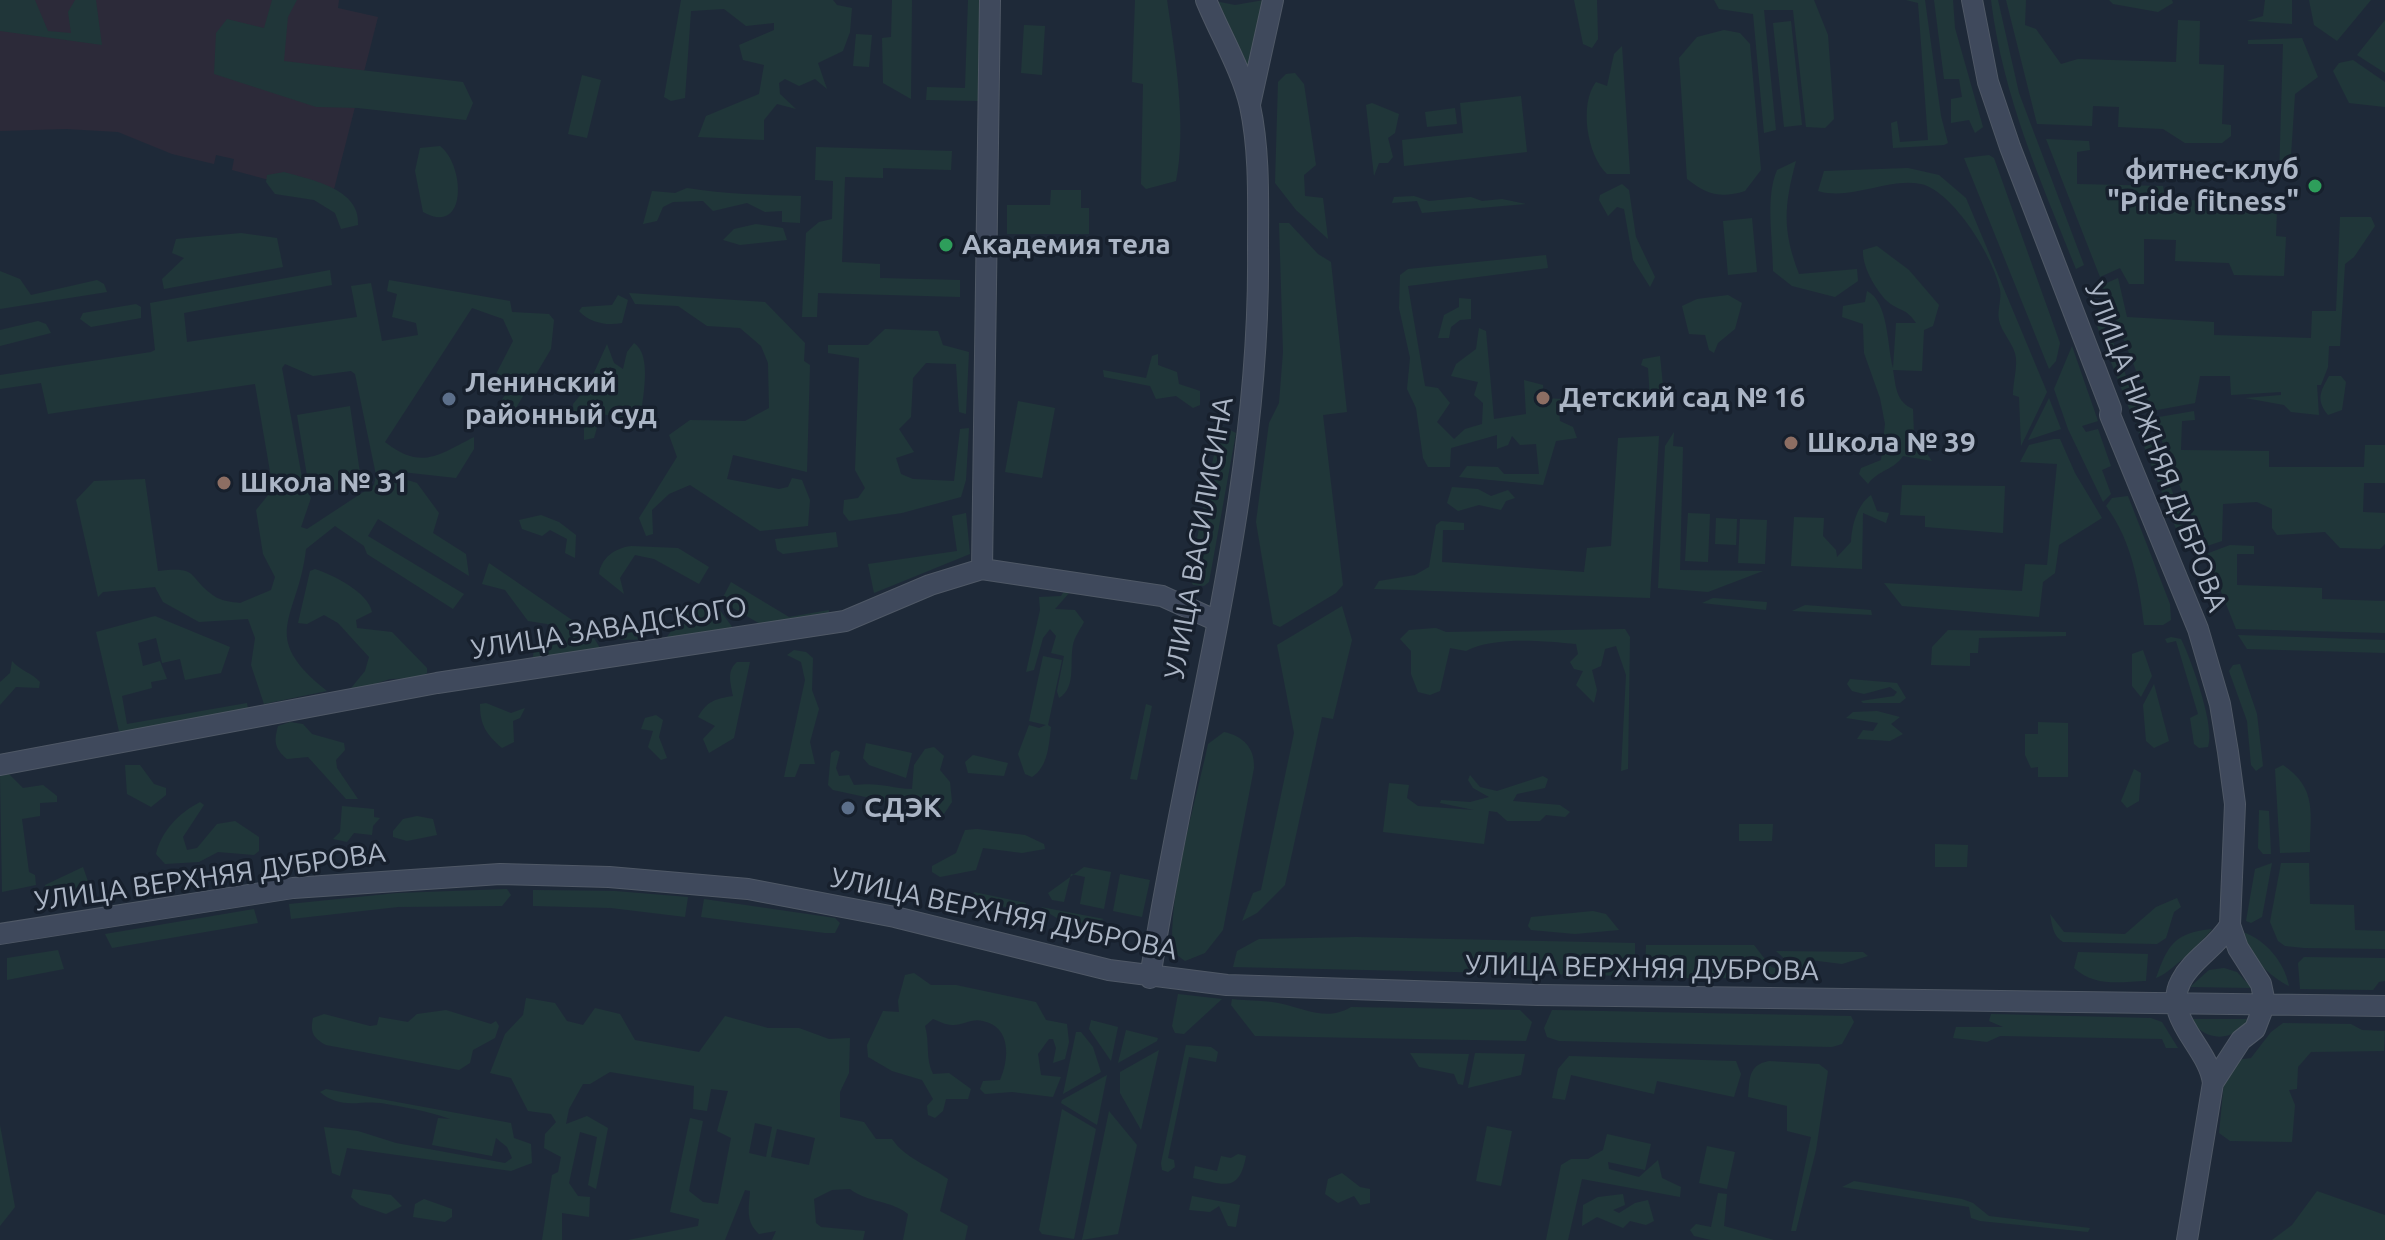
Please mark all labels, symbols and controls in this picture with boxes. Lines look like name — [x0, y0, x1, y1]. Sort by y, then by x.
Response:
place label: фитнес-клуб "Pride fitness" — [2107, 153, 2299, 219]
marker: фитнес-клуб "Pride fitness" — [2306, 177, 2324, 195]
place label: Академия тела — [962, 228, 1171, 262]
marker: Академия тела — [937, 236, 955, 254]
street label: УЛИЦА НИЖНЯЯ ДУБРОВА — [2078, 278, 2234, 616]
place label: Ленинский районный суд — [465, 366, 657, 432]
place label: Детский сад № 16 — [1559, 381, 1805, 415]
marker: Детский сад № 16 — [1534, 389, 1552, 407]
marker: Ленинский районный суд — [440, 390, 458, 408]
street label: УЛИЦА ВАСИЛИСИНА — [1158, 394, 1240, 682]
place label: Школа № 39 — [1807, 426, 1976, 460]
marker: Школа № 39 — [1782, 434, 1800, 452]
place label: Школа № 31 — [240, 466, 409, 500]
marker: Школа № 31 — [215, 474, 233, 492]
street label: УЛИЦА ЗАВАДСКОГО — [469, 590, 749, 666]
place label: СДЭК — [864, 791, 942, 825]
marker: СДЭК — [839, 799, 857, 817]
street label: УЛИЦА ВЕРХНЯЯ ДУБРОВА — [32, 836, 388, 918]
street label: УЛИЦА ВЕРХНЯЯ ДУБРОВА — [827, 861, 1181, 967]
street label: УЛИЦА ВЕРХНЯЯ ДУБРОВА — [1465, 948, 1819, 988]

